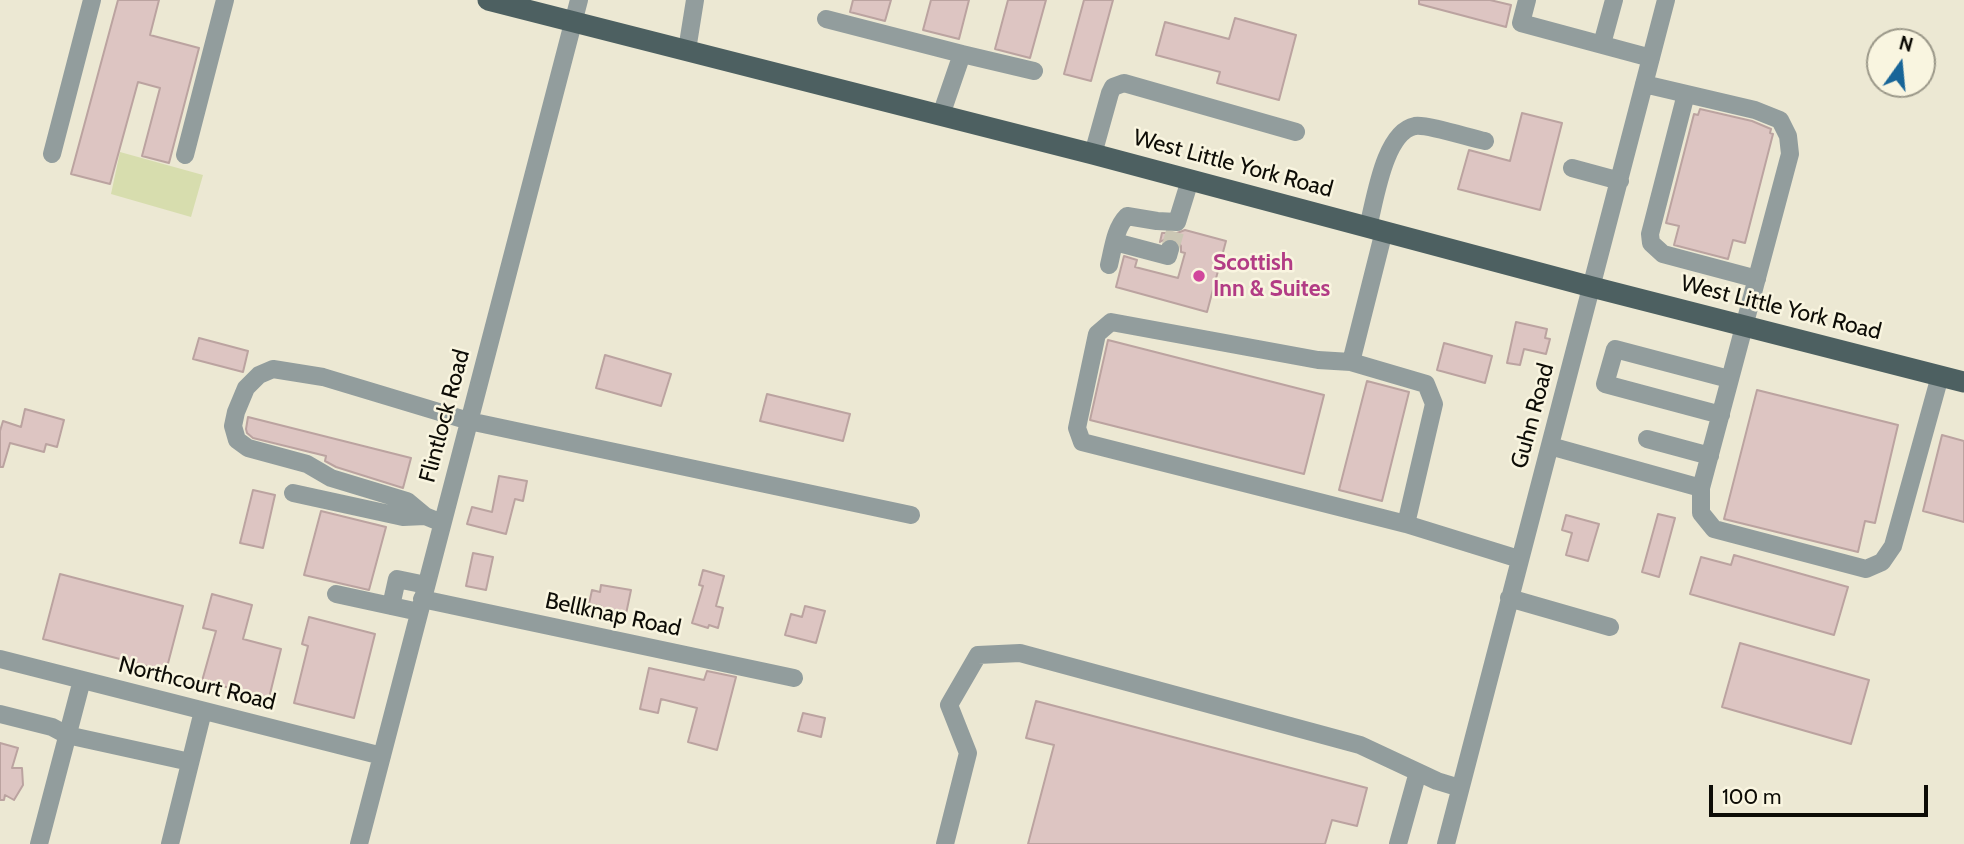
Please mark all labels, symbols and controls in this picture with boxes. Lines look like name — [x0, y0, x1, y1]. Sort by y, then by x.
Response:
north arrow — [1866, 28, 1936, 98]
text: N — [1897, 31, 1916, 57]
street label: West Little York Road — [1130, 124, 1336, 204]
place label: Scottish Inn & Suites — [1213, 249, 1330, 303]
marker: Scottish Inn & Suites — [1191, 268, 1207, 284]
street label: West Little York Road — [1678, 270, 1884, 346]
street label: Flintlock Road — [414, 346, 476, 486]
street label: Guhn Road — [1506, 360, 1560, 472]
street label: Bellknap Road — [542, 587, 684, 643]
street label: Northcourt Road — [116, 651, 278, 717]
scale bar — [1712, 770, 1931, 814]
text: 100 m — [1722, 784, 1781, 809]

